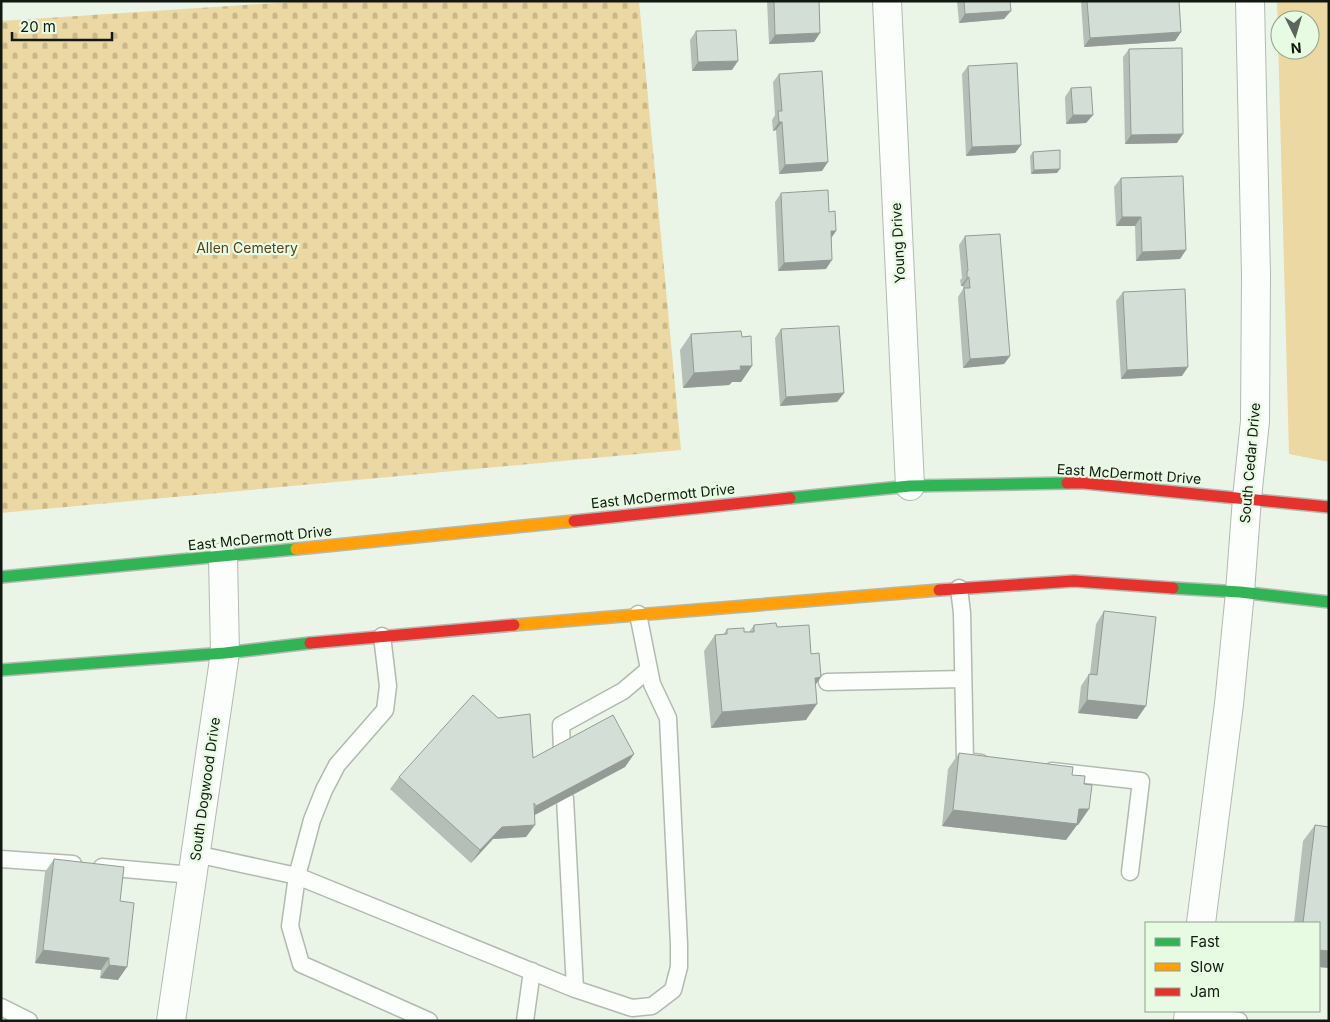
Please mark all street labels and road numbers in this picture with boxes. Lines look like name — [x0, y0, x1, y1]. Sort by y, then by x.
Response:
street label: Young Drive — [887, 202, 908, 284]
street label: South Cedar Drive — [1236, 402, 1263, 524]
street label: East McDermott Drive — [1056, 460, 1202, 487]
street label: East McDermott Drive — [590, 479, 736, 512]
street label: East McDermott Drive — [187, 521, 333, 554]
street label: South Dogwood Drive — [186, 716, 223, 862]

